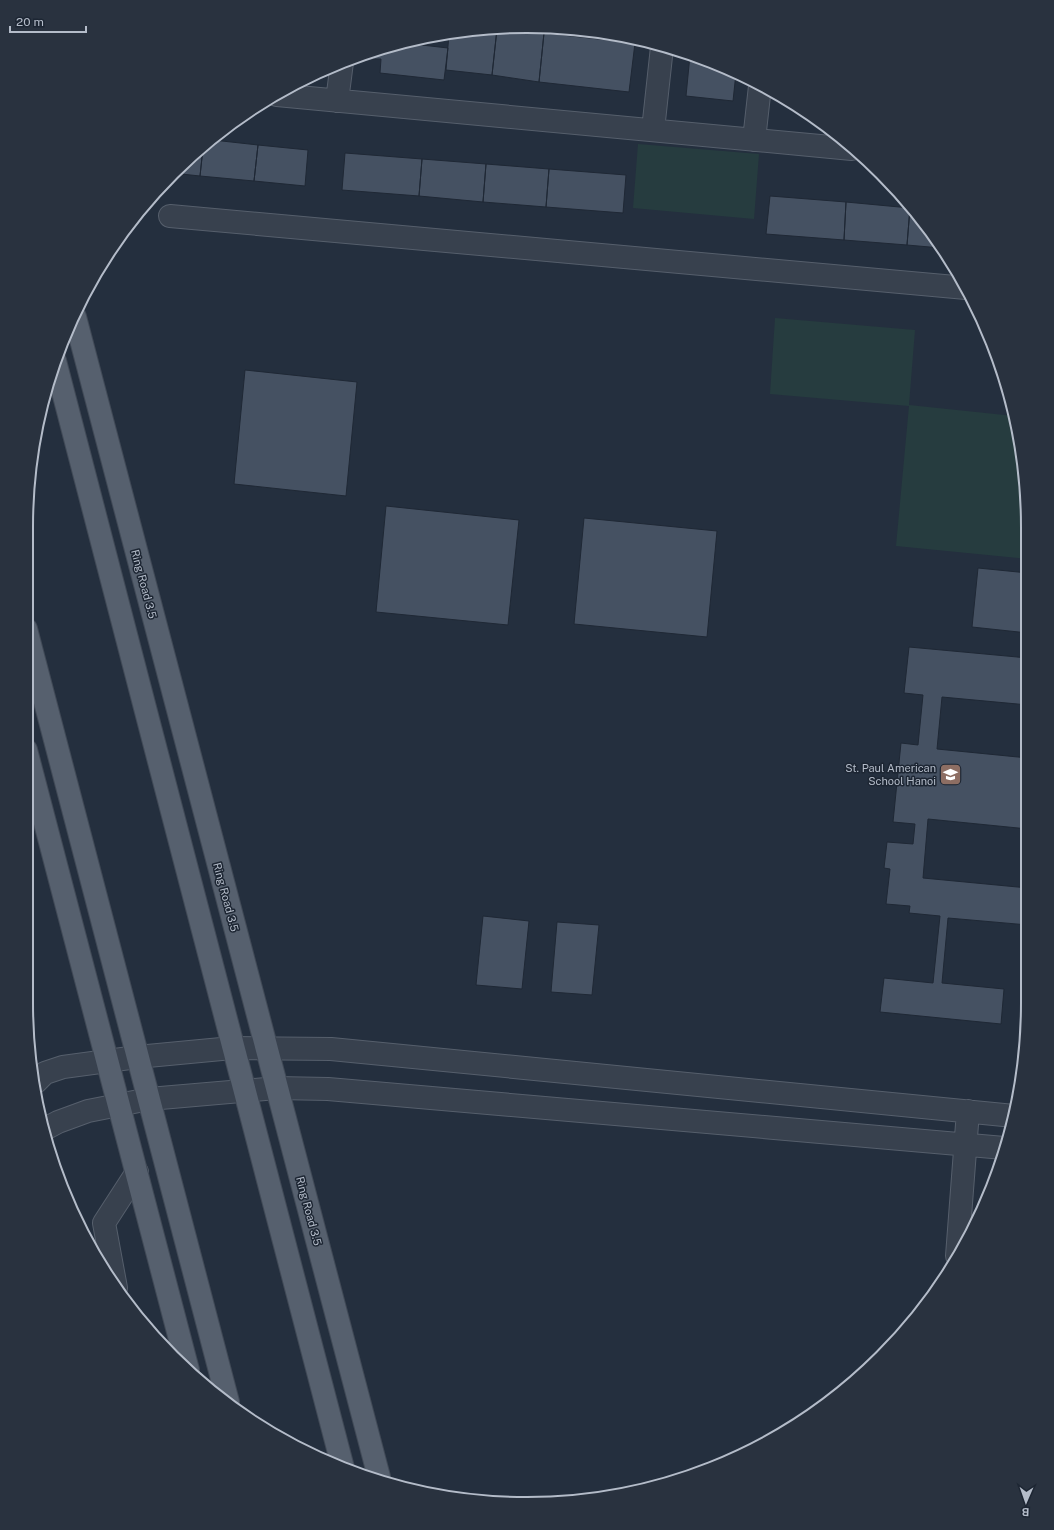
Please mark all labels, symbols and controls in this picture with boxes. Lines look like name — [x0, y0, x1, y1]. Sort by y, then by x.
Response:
scale bar — [10, 8, 86, 34]
text: 20 m — [16, 15, 44, 29]
street label: Ring Road 3.5 — [129, 548, 159, 620]
school or university icon: St. Paul American School Hanoi — [938, 761, 964, 787]
place label: St. Paul American School Hanoi — [845, 762, 936, 787]
street label: Ring Road 3.5 — [211, 861, 241, 933]
street label: Ring Road 3.5 — [294, 1175, 324, 1247]
north arrow — [1006, 1482, 1046, 1522]
text: B — [1021, 1506, 1030, 1518]

